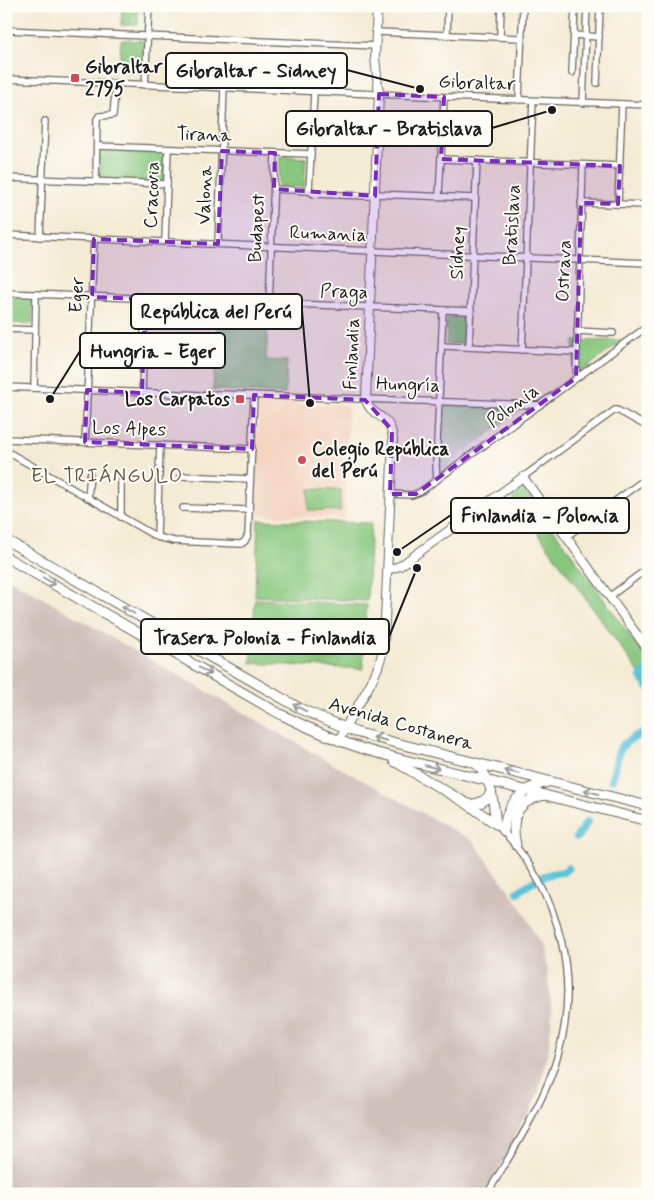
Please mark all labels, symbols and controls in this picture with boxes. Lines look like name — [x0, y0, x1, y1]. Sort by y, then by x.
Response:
callout: Gibraltar - Sidney — [166, 53, 347, 88]
place label: Gibraltar 2795 — [85, 55, 163, 102]
text: Gibraltar - Sidney — [176, 58, 336, 85]
street label: Gibraltar — [438, 69, 516, 97]
marker: Gibraltar 2795 — [69, 72, 81, 84]
callout: Gibraltar - Bratislava — [286, 111, 492, 146]
text: Gibraltar - Bratislava — [296, 116, 483, 143]
street label: Tirana — [176, 122, 233, 148]
street label: Cracovia — [138, 161, 166, 229]
street label: Valona — [191, 164, 219, 225]
street label: Bratislava — [497, 184, 527, 266]
street label: Budapest — [243, 193, 271, 263]
street label: Rumania — [289, 220, 367, 248]
street label: Sídney — [445, 226, 471, 280]
street label: Ostrava — [550, 239, 578, 303]
street label: Eger — [64, 276, 91, 314]
street label: Praga — [319, 279, 368, 307]
callout: República del Perú — [131, 294, 302, 329]
text: República del Perú — [141, 299, 291, 326]
street label: Finlandia — [338, 318, 366, 390]
callout: Hungria - Eger — [80, 333, 225, 368]
text: Hungria - Eger — [90, 339, 216, 368]
street label: Hungría — [375, 371, 441, 401]
street label: Polonia — [482, 378, 544, 434]
place label: Los Carpatos — [125, 387, 231, 412]
marker: Los Carpatos — [234, 393, 246, 405]
street label: Los Alpes — [91, 415, 167, 443]
place label: Colegio República del Perú — [312, 437, 450, 484]
marker: Colegio República del Perú — [296, 454, 308, 466]
district label: EL TRIÁNGULO — [31, 463, 183, 490]
callout: Finlandia - Polonia — [451, 498, 629, 533]
text: Finlandia - Polonia — [461, 503, 619, 530]
one-way arrow — [41, 576, 56, 586]
one-way arrow — [122, 605, 136, 615]
callout: Trasera Polonia - Finlandia — [141, 619, 389, 654]
text: Trasera Polonia - Finlandia — [153, 625, 377, 652]
one-way arrow — [197, 666, 211, 676]
street label: Avenida Costanera — [326, 691, 477, 757]
one-way arrow — [292, 703, 307, 713]
one-way arrow — [372, 734, 388, 743]
one-way arrow — [424, 763, 440, 772]
one-way arrow — [504, 767, 520, 776]
one-way arrow — [584, 787, 600, 796]

